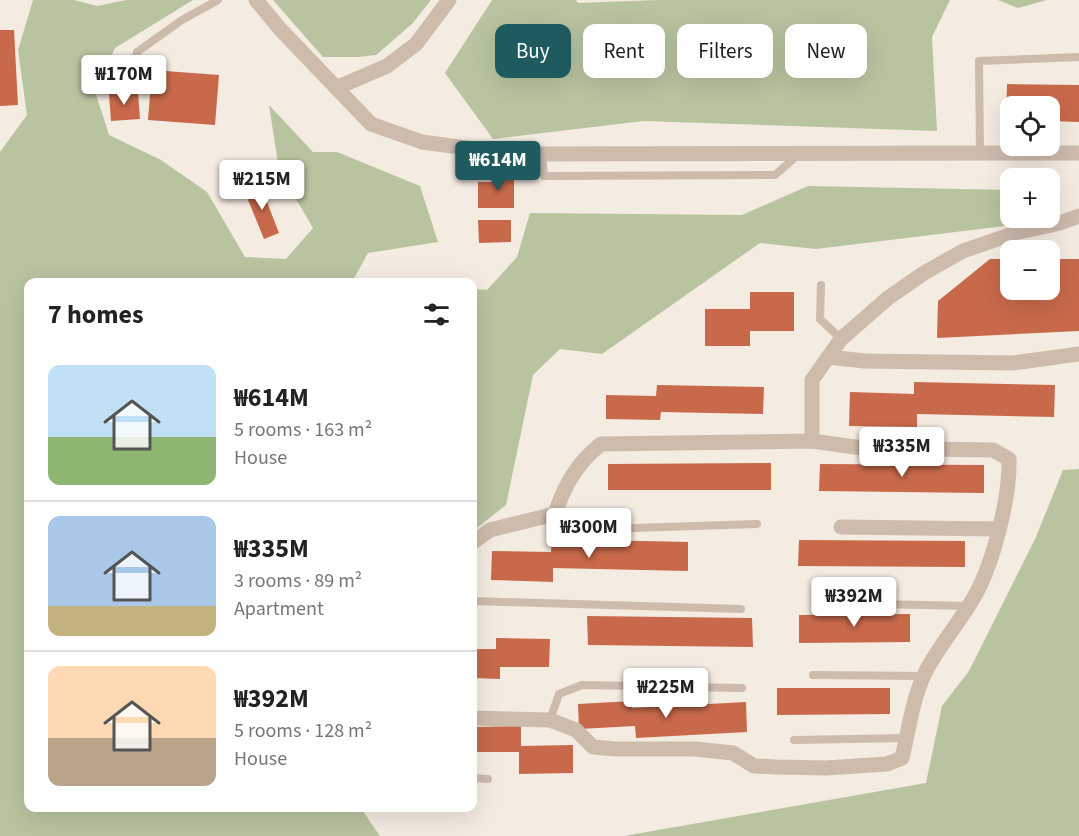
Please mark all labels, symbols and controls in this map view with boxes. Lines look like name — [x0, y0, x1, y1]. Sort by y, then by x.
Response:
chip: Buy — [495, 24, 571, 78]
chip: Rent — [583, 24, 665, 78]
chip: Filters — [677, 24, 773, 78]
chip: New — [785, 24, 867, 78]
pin: ₩170M — [82, 55, 166, 106]
text: ₩170M — [95, 60, 153, 88]
map controls — [1000, 96, 1060, 300]
button: locate — [1000, 96, 1060, 156]
pin: ₩614M — [456, 141, 540, 192]
text: ₩614M — [469, 146, 527, 174]
pin: ₩215M — [220, 160, 304, 211]
text: ₩215M — [233, 165, 291, 193]
button: + — [1000, 168, 1060, 228]
button: − — [1000, 240, 1060, 300]
text: 7 homes — [48, 296, 143, 333]
icon: filters — [420, 298, 453, 331]
text: ₩614M — [234, 379, 309, 416]
icon: home — [96, 389, 168, 461]
text: 5 rooms · 163 m² — [234, 416, 372, 444]
pin: ₩335M — [860, 427, 944, 478]
text: ₩335M — [873, 432, 931, 460]
text: House — [234, 444, 287, 472]
pin: ₩300M — [547, 508, 631, 559]
text: ₩300M — [560, 513, 618, 541]
text: ₩335M — [234, 530, 309, 567]
icon: home — [96, 540, 168, 612]
text: 3 rooms · 89 m² — [234, 567, 362, 595]
pin: ₩392M — [812, 577, 896, 628]
text: ₩392M — [825, 582, 883, 610]
text: Apartment — [234, 595, 324, 623]
pin: ₩225M — [624, 668, 708, 719]
text: ₩225M — [637, 673, 695, 701]
text: ₩392M — [234, 680, 309, 717]
icon: home — [96, 690, 168, 762]
text: 5 rooms · 128 m² — [234, 717, 372, 745]
text: House — [234, 745, 287, 773]

